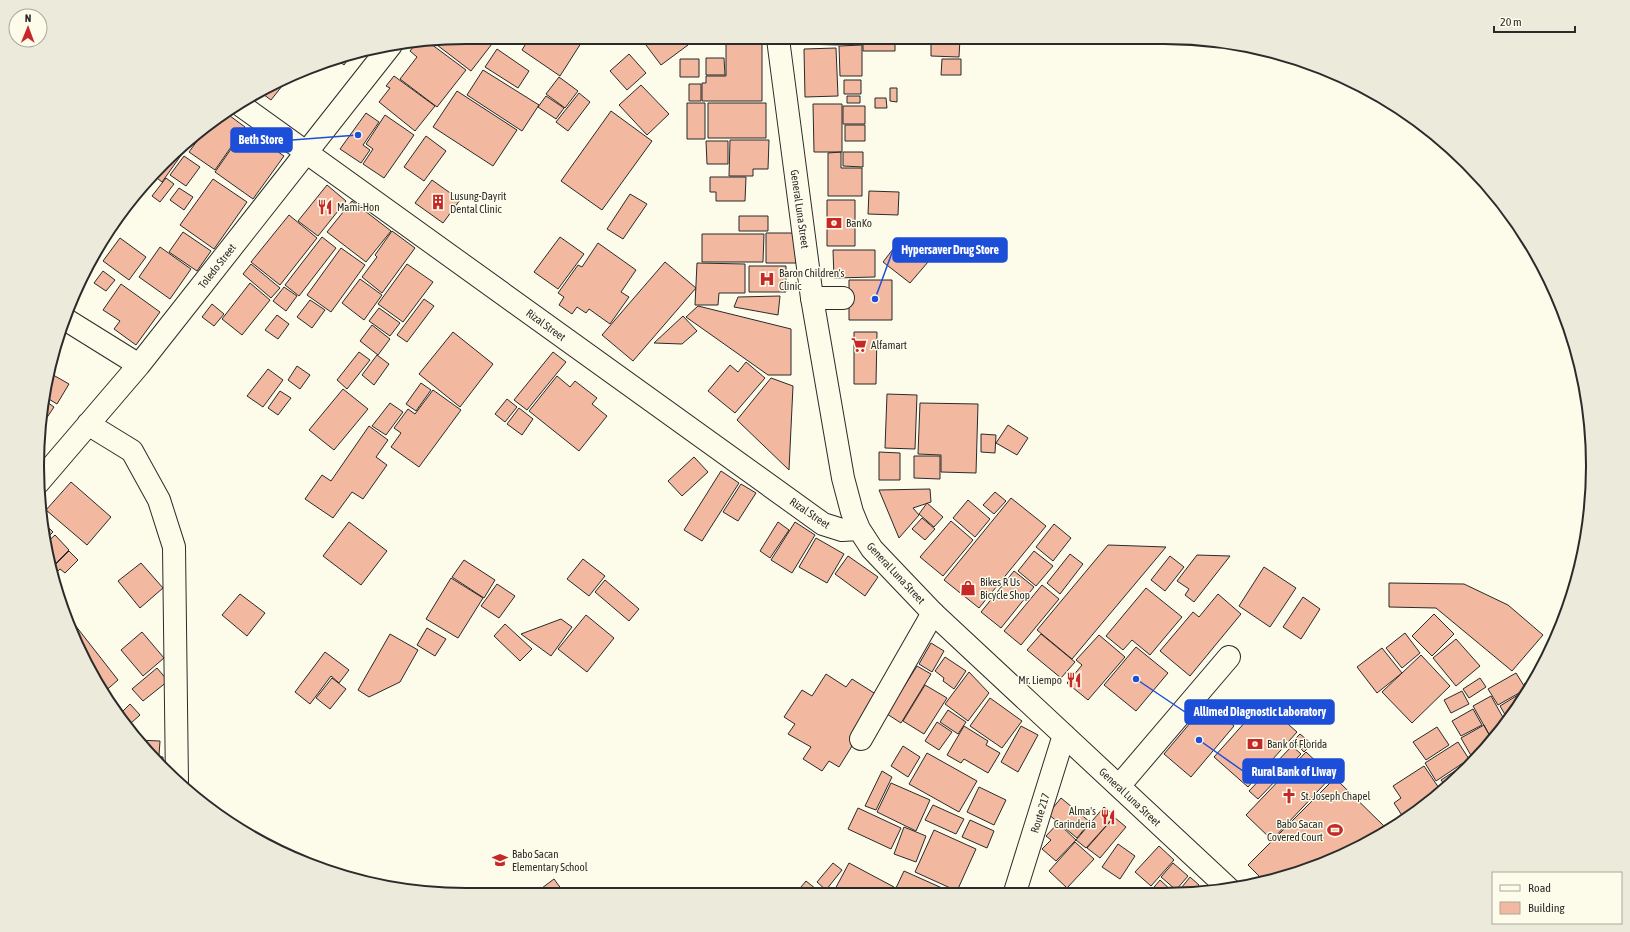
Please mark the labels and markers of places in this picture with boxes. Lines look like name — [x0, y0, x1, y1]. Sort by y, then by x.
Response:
callout: Beth Store — [231, 128, 292, 152]
place label: Lusung-Dayrit Dental Clinic — [450, 190, 506, 215]
building icon: Lusung-Dayrit Dental Clinic — [429, 193, 447, 211]
restaurant icon: Mami-Hon — [316, 198, 334, 216]
place label: Mami-Hon — [337, 201, 380, 213]
bank icon: BanKo — [825, 214, 843, 232]
place label: BanKo — [846, 217, 872, 229]
callout: Hypersaver Drug Store — [893, 238, 1007, 262]
place label: Baron Children's Clinic — [779, 267, 845, 292]
hospital icon: Baron Children's Clinic — [758, 270, 776, 288]
supermarket icon: Alfamart — [850, 336, 868, 354]
place label: Alfamart — [871, 339, 907, 351]
place label: Bikes R Us Bicycle Shop — [980, 576, 1030, 601]
shop icon: Bikes R Us Bicycle Shop — [959, 579, 977, 597]
restaurant icon: Mr. Liempo — [1065, 671, 1083, 689]
place label: Mr. Liempo — [1018, 674, 1062, 686]
callout: Allimed Diagnostic Laboratory — [1185, 700, 1334, 724]
bank icon: Bank of Florida — [1246, 735, 1264, 753]
place label: Bank of Florida — [1267, 738, 1327, 750]
callout: Rural Bank of Liway — [1243, 759, 1344, 783]
church icon: St. Joseph Chapel — [1280, 787, 1298, 805]
place label: St. Joseph Chapel — [1301, 790, 1370, 802]
place label: Alma's Carinderia — [1054, 805, 1096, 830]
restaurant icon: Alma's Carinderia — [1099, 808, 1117, 826]
place label: Babo Sacan Covered Court — [1267, 818, 1323, 843]
sports icon: Babo Sacan Covered Court — [1326, 821, 1344, 839]
place label: Babo Sacan Elementary School — [512, 848, 588, 873]
school or university icon: Babo Sacan Elementary School — [491, 851, 509, 869]

